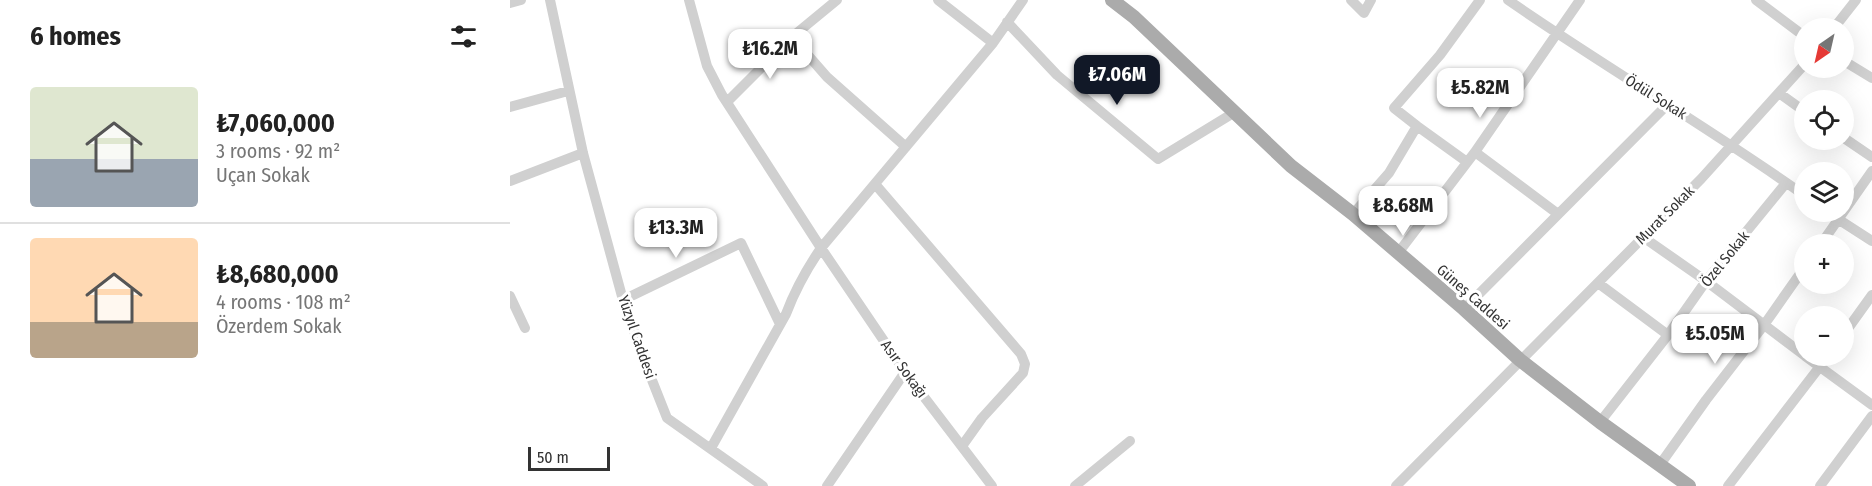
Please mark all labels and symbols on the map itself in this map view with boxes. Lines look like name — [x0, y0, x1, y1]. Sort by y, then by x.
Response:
north arrow — [1794, 18, 1854, 78]
pin: ₺16.2M — [721, 29, 819, 80]
pin: ₺7.06M — [1068, 55, 1166, 106]
pin: ₺5.82M — [1431, 68, 1529, 119]
street label: Ödül Sokak — [1622, 71, 1690, 123]
street label: Murat Sokak — [1632, 182, 1698, 248]
pin: ₺8.68M — [1354, 186, 1452, 237]
pin: ₺13.3M — [627, 208, 725, 259]
street label: Özel Sokak — [1697, 228, 1753, 290]
street label: Güneş Caddesi — [1433, 261, 1513, 333]
street label: Yüzyıl Caddesi — [614, 293, 660, 381]
pin: ₺5.05M — [1666, 314, 1764, 365]
street label: Asır Sokağı — [877, 337, 931, 401]
scale bar — [528, 444, 610, 472]

